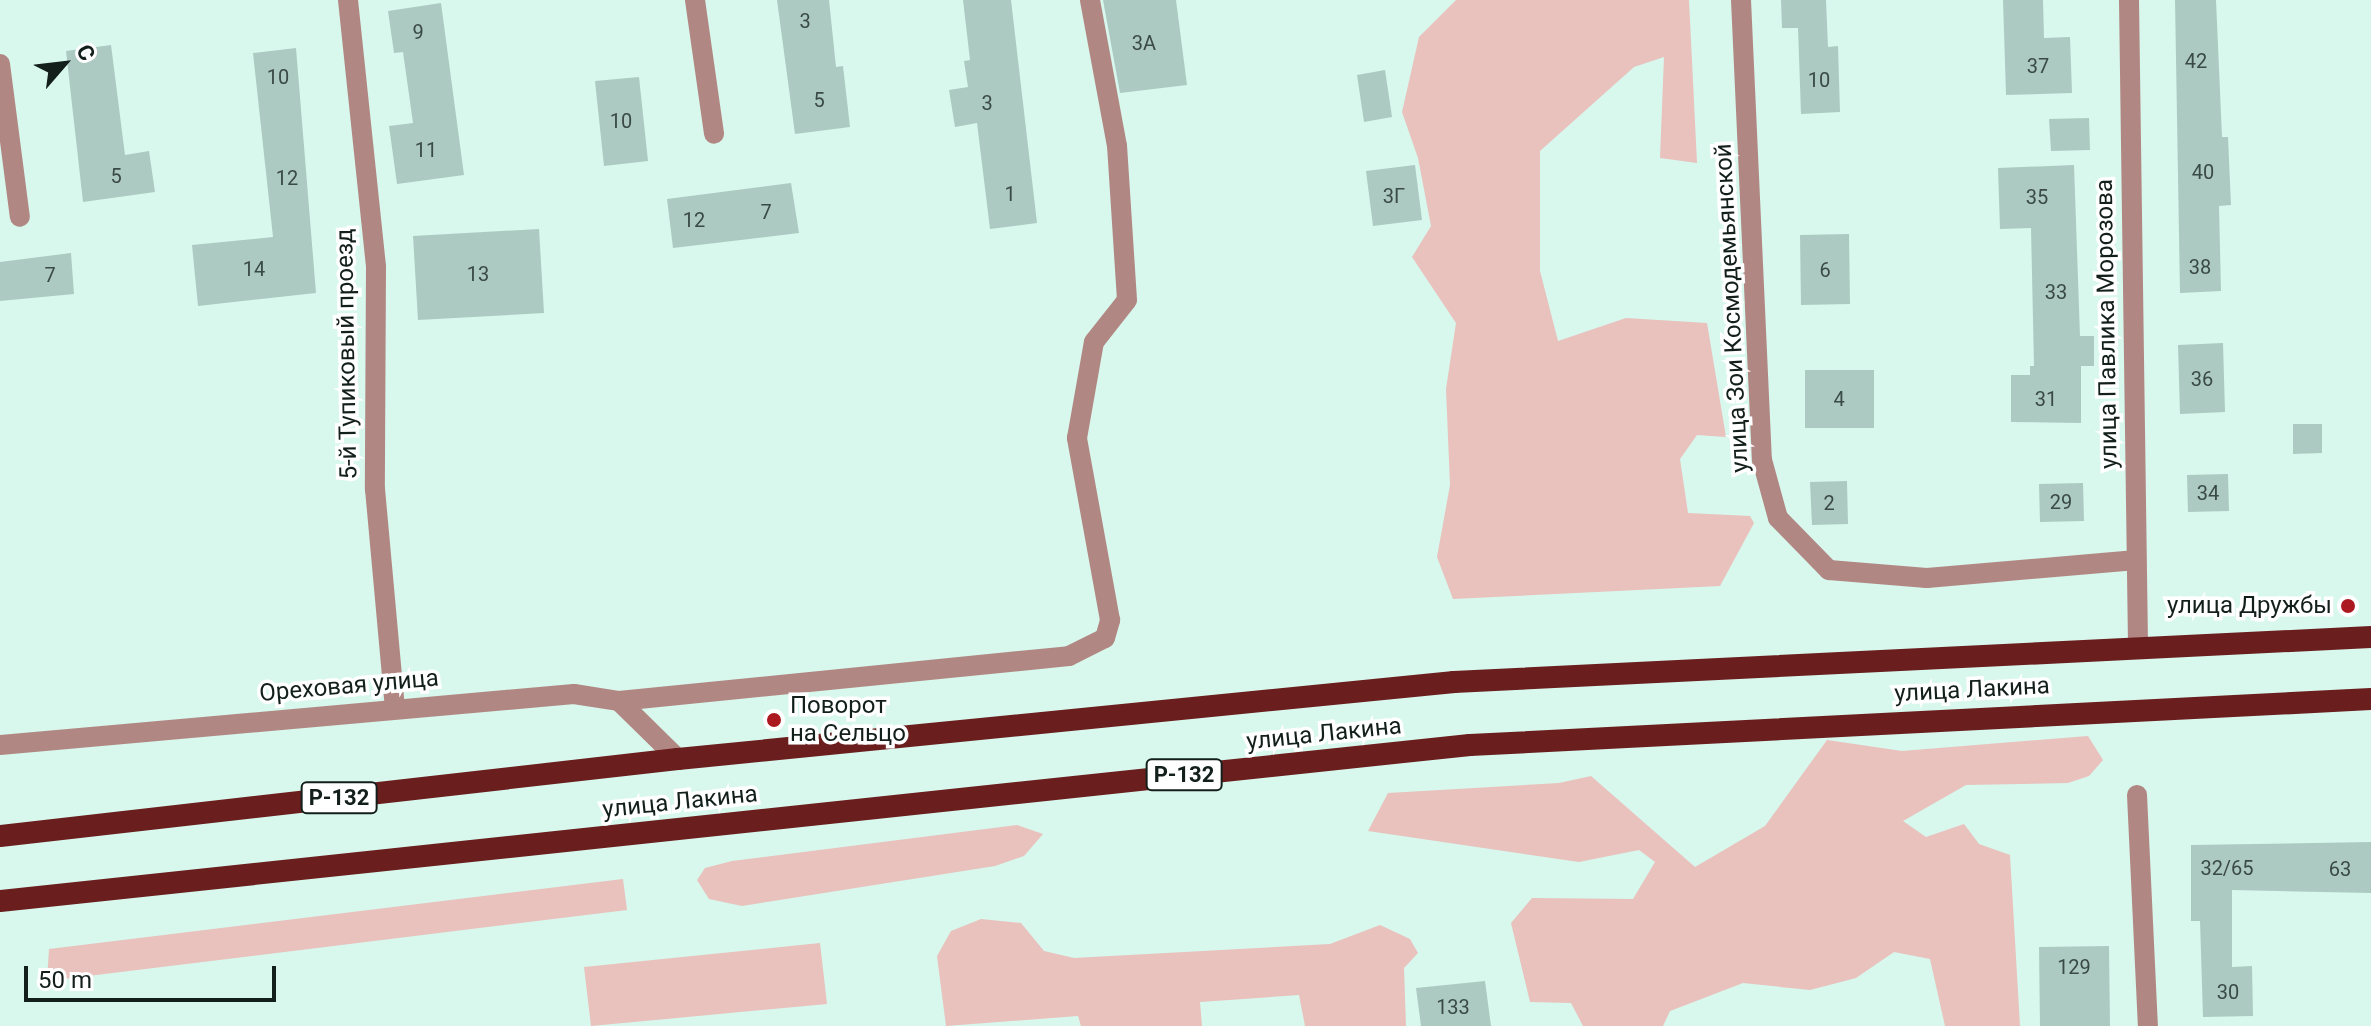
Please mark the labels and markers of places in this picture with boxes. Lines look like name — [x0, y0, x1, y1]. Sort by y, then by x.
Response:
place label: улица Дружбы — [2167, 592, 2332, 620]
marker: улица Дружбы — [2339, 597, 2357, 615]
place label: Поворот на Сельцо — [790, 692, 906, 748]
marker: Поворот на Сельцо — [765, 711, 783, 729]

